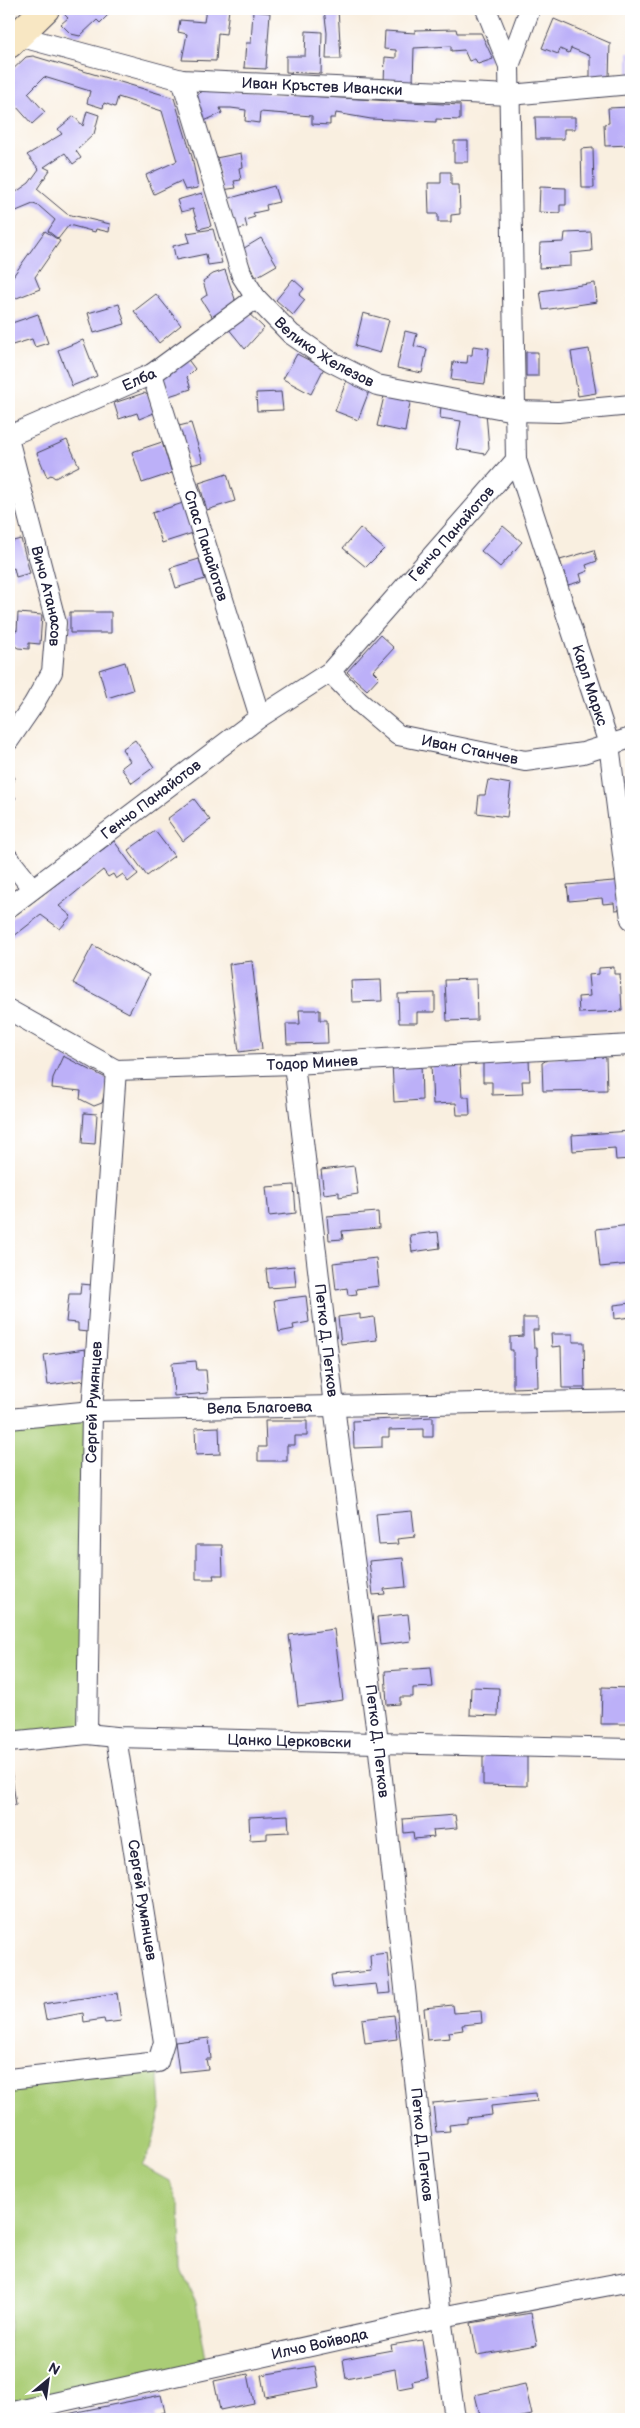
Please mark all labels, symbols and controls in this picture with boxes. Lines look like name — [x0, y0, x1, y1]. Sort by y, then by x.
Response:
street label: Иван Кръстев Ивански — [241, 73, 403, 100]
street label: Велико Железов — [270, 313, 377, 391]
street label: Елба — [119, 364, 159, 395]
street label: Генчо Панайотов — [404, 482, 498, 585]
street label: Спас Панайотов — [180, 488, 232, 604]
street label: Вичо Атанасов — [27, 544, 65, 647]
street label: Карл Маркс — [568, 642, 612, 729]
street label: Иван Станчев — [419, 730, 520, 769]
street label: Генчо Панайотов — [97, 755, 205, 844]
street label: Тодор Минев — [266, 1051, 358, 1074]
street label: Петко Д. Петков — [310, 1282, 342, 1398]
street label: Сергей Румянцев — [82, 1340, 106, 1463]
street label: Вела Благоева — [207, 1397, 313, 1418]
street label: Петко Д. Петков — [361, 1683, 394, 1799]
street label: Цанко Церковски — [227, 1730, 352, 1752]
street label: Сергей Румянцев — [123, 1838, 161, 1962]
street label: Петко Д. Петков — [406, 2087, 438, 2202]
street label: Илчо Войвода — [269, 2324, 370, 2364]
north arrow — [22, 2356, 72, 2406]
text: N — [45, 2359, 63, 2379]

